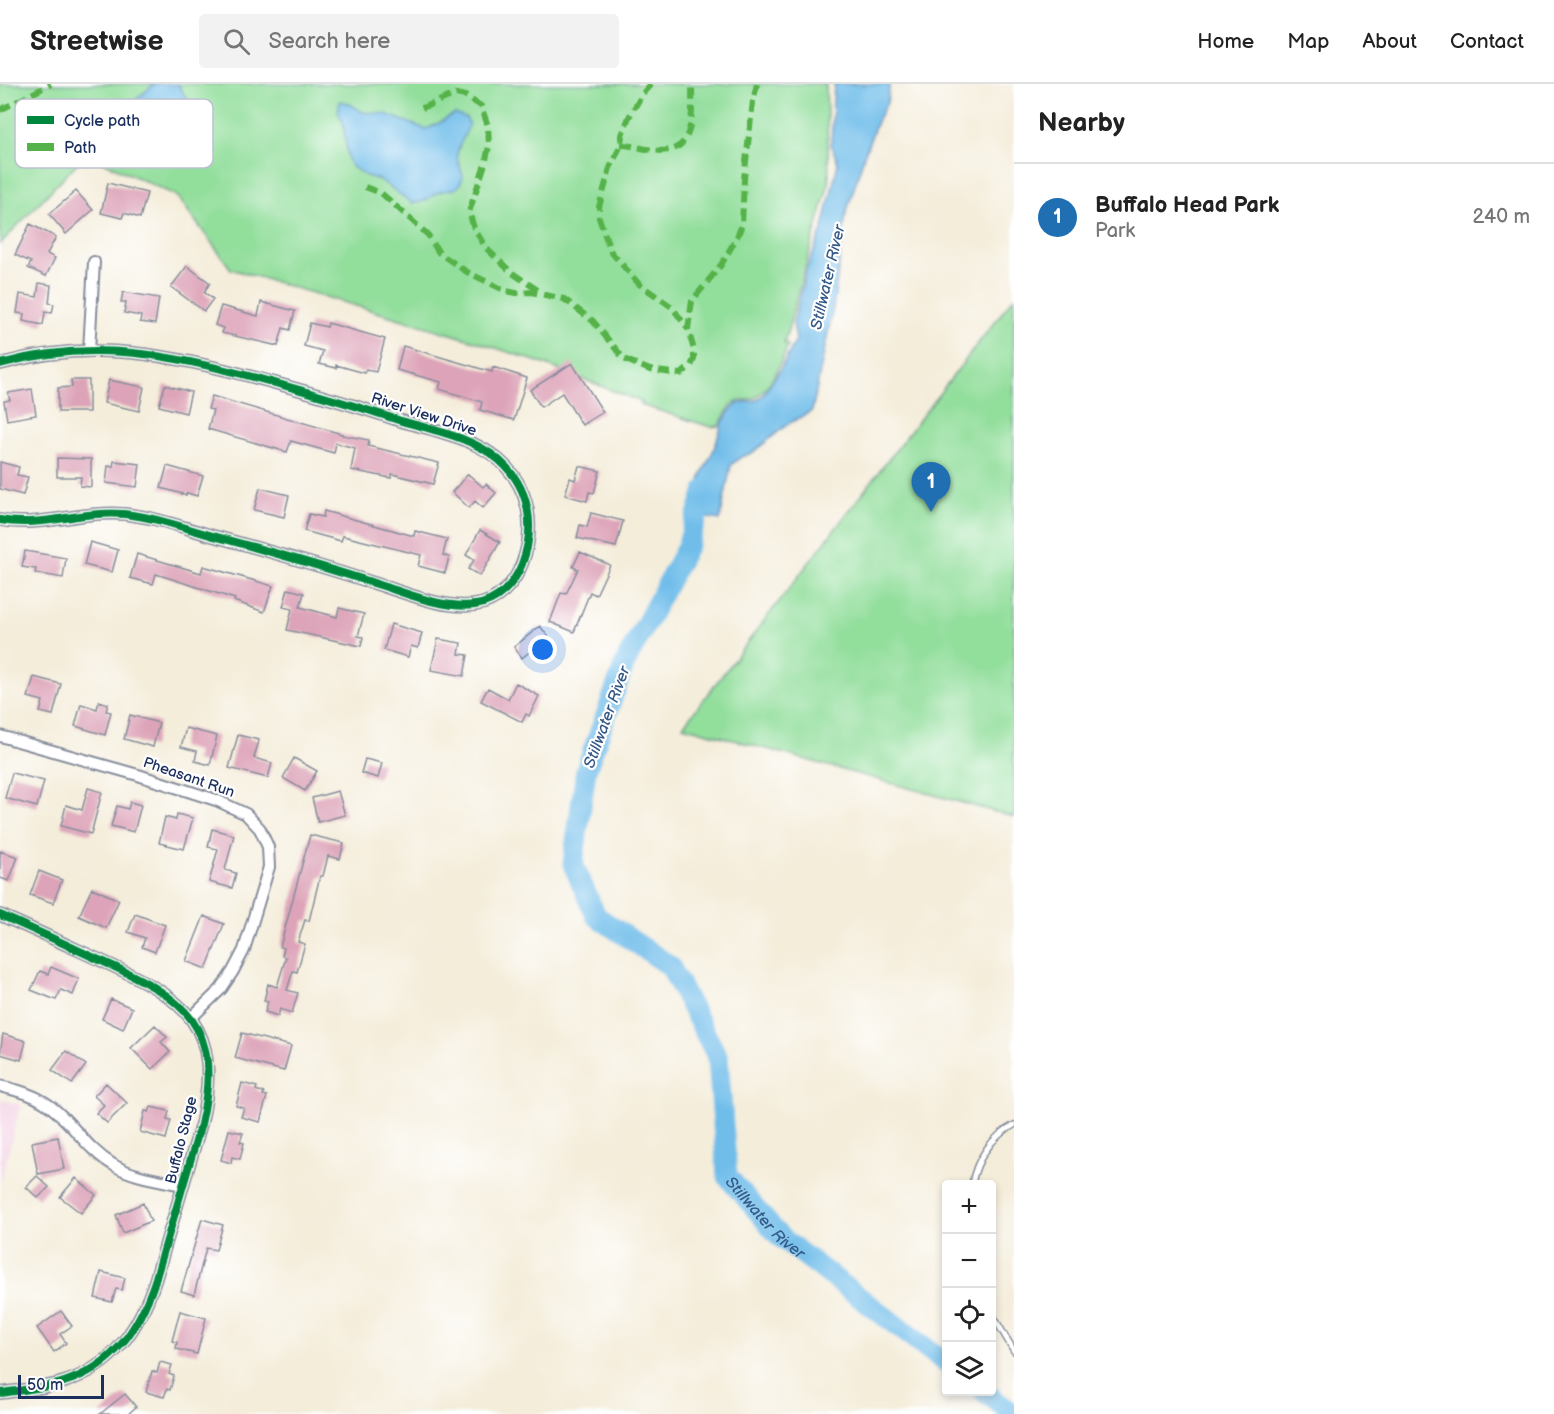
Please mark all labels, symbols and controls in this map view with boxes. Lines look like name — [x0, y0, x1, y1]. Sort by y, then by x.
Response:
search box — [199, 14, 619, 68]
text: Streetwise — [30, 25, 163, 58]
icon: search — [220, 25, 253, 58]
text: Search here — [268, 28, 390, 55]
text: Home — [1197, 29, 1254, 54]
text: Map — [1287, 29, 1329, 54]
text: About — [1362, 29, 1417, 54]
text: Contact — [1450, 29, 1524, 54]
legend — [15, 99, 213, 168]
text: Nearby — [1038, 108, 1125, 139]
text: Cycle path — [64, 112, 140, 131]
text: Path — [64, 139, 96, 158]
text: Buffalo Head Park — [1095, 192, 1279, 219]
text: 1 — [1053, 205, 1062, 229]
text: 240 m — [1473, 205, 1530, 229]
text: Park — [1095, 219, 1135, 243]
water label: Stillwater River — [807, 222, 850, 332]
street label: River View Drive — [369, 388, 479, 440]
pin: 1 — [912, 462, 950, 512]
your location — [528, 635, 557, 664]
water label: Stillwater River — [580, 663, 635, 771]
street label: Pheasant Run — [141, 753, 237, 802]
street label: Buffalo Stage — [161, 1094, 202, 1186]
water label: Stillwater River — [721, 1173, 809, 1264]
map controls — [942, 1180, 996, 1396]
button: + — [942, 1180, 996, 1234]
button: − — [942, 1234, 996, 1288]
button: locate — [942, 1288, 996, 1342]
button: layers — [942, 1342, 996, 1396]
scale bar — [18, 1372, 104, 1400]
text: 50 m — [27, 1376, 63, 1395]

